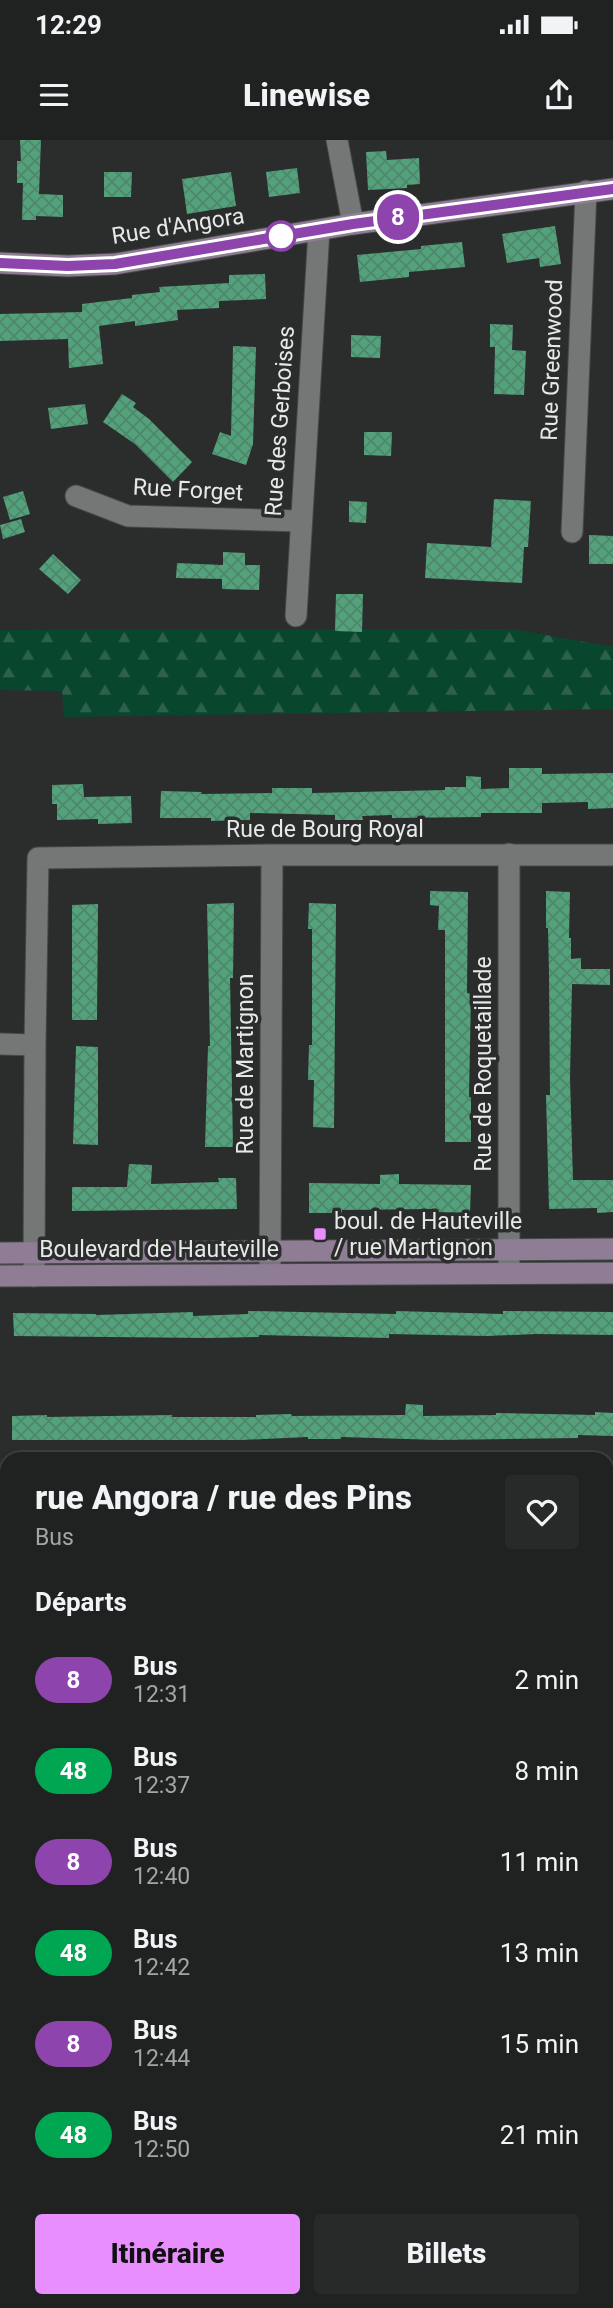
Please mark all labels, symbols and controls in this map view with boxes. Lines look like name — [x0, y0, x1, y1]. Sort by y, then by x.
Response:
text: 12:29 — [35, 10, 102, 40]
icon: menu — [35, 76, 73, 114]
text: Linewise — [243, 76, 370, 114]
icon: share — [540, 76, 578, 114]
line badge: 8 — [375, 194, 421, 240]
street label: Rue d'Angora — [110, 202, 246, 250]
text: 8 — [391, 203, 405, 231]
unlabelled marker — [266, 221, 296, 251]
street label: Rue Greenwood — [536, 279, 568, 441]
street label: Rue des Gerboises — [260, 325, 300, 517]
street label: Rue Forget — [132, 474, 244, 506]
street label: Rue de Bourg Royal — [226, 816, 424, 843]
street label: Rue de Roquetaillade — [470, 956, 497, 1172]
street label: Rue de Martignon — [232, 973, 259, 1155]
place label: boul. de Hauteville / rue Martignon — [334, 1208, 522, 1261]
marker: boul. de Hauteville / rue Martignon — [312, 1226, 328, 1242]
street label: Boulevard de Hauteville — [39, 1236, 279, 1263]
button: heart — [505, 1475, 579, 1549]
text: rue Angora / rue des Pins — [35, 1478, 412, 1517]
text: Bus — [35, 1524, 74, 1551]
text: Départs — [35, 1587, 127, 1617]
text: Bus — [133, 1651, 178, 1681]
text: 2 min — [514, 1665, 579, 1695]
text: 8 — [67, 1666, 80, 1694]
text: 12:31 — [133, 1681, 190, 1708]
text: Bus — [133, 1742, 178, 1772]
text: 8 min — [514, 1756, 579, 1786]
text: 48 — [60, 1757, 87, 1785]
text: 12:37 — [133, 1772, 190, 1799]
text: Bus — [133, 1833, 178, 1863]
text: 11 min — [500, 1847, 579, 1877]
text: 8 — [67, 1848, 80, 1876]
text: 12:40 — [133, 1863, 190, 1890]
text: Bus — [133, 1924, 178, 1954]
text: 13 min — [500, 1938, 579, 1968]
text: 48 — [60, 1939, 87, 1967]
text: 12:42 — [133, 1954, 190, 1981]
text: Bus — [133, 2015, 178, 2045]
text: 15 min — [500, 2029, 579, 2059]
text: 8 — [67, 2030, 80, 2058]
text: 12:44 — [133, 2045, 190, 2072]
text: Bus — [133, 2106, 178, 2136]
text: 21 min — [500, 2120, 579, 2150]
text: 48 — [60, 2121, 87, 2149]
text: 12:50 — [133, 2136, 190, 2163]
button: Itinéraire — [35, 2214, 300, 2294]
button: Billets — [314, 2214, 579, 2294]

